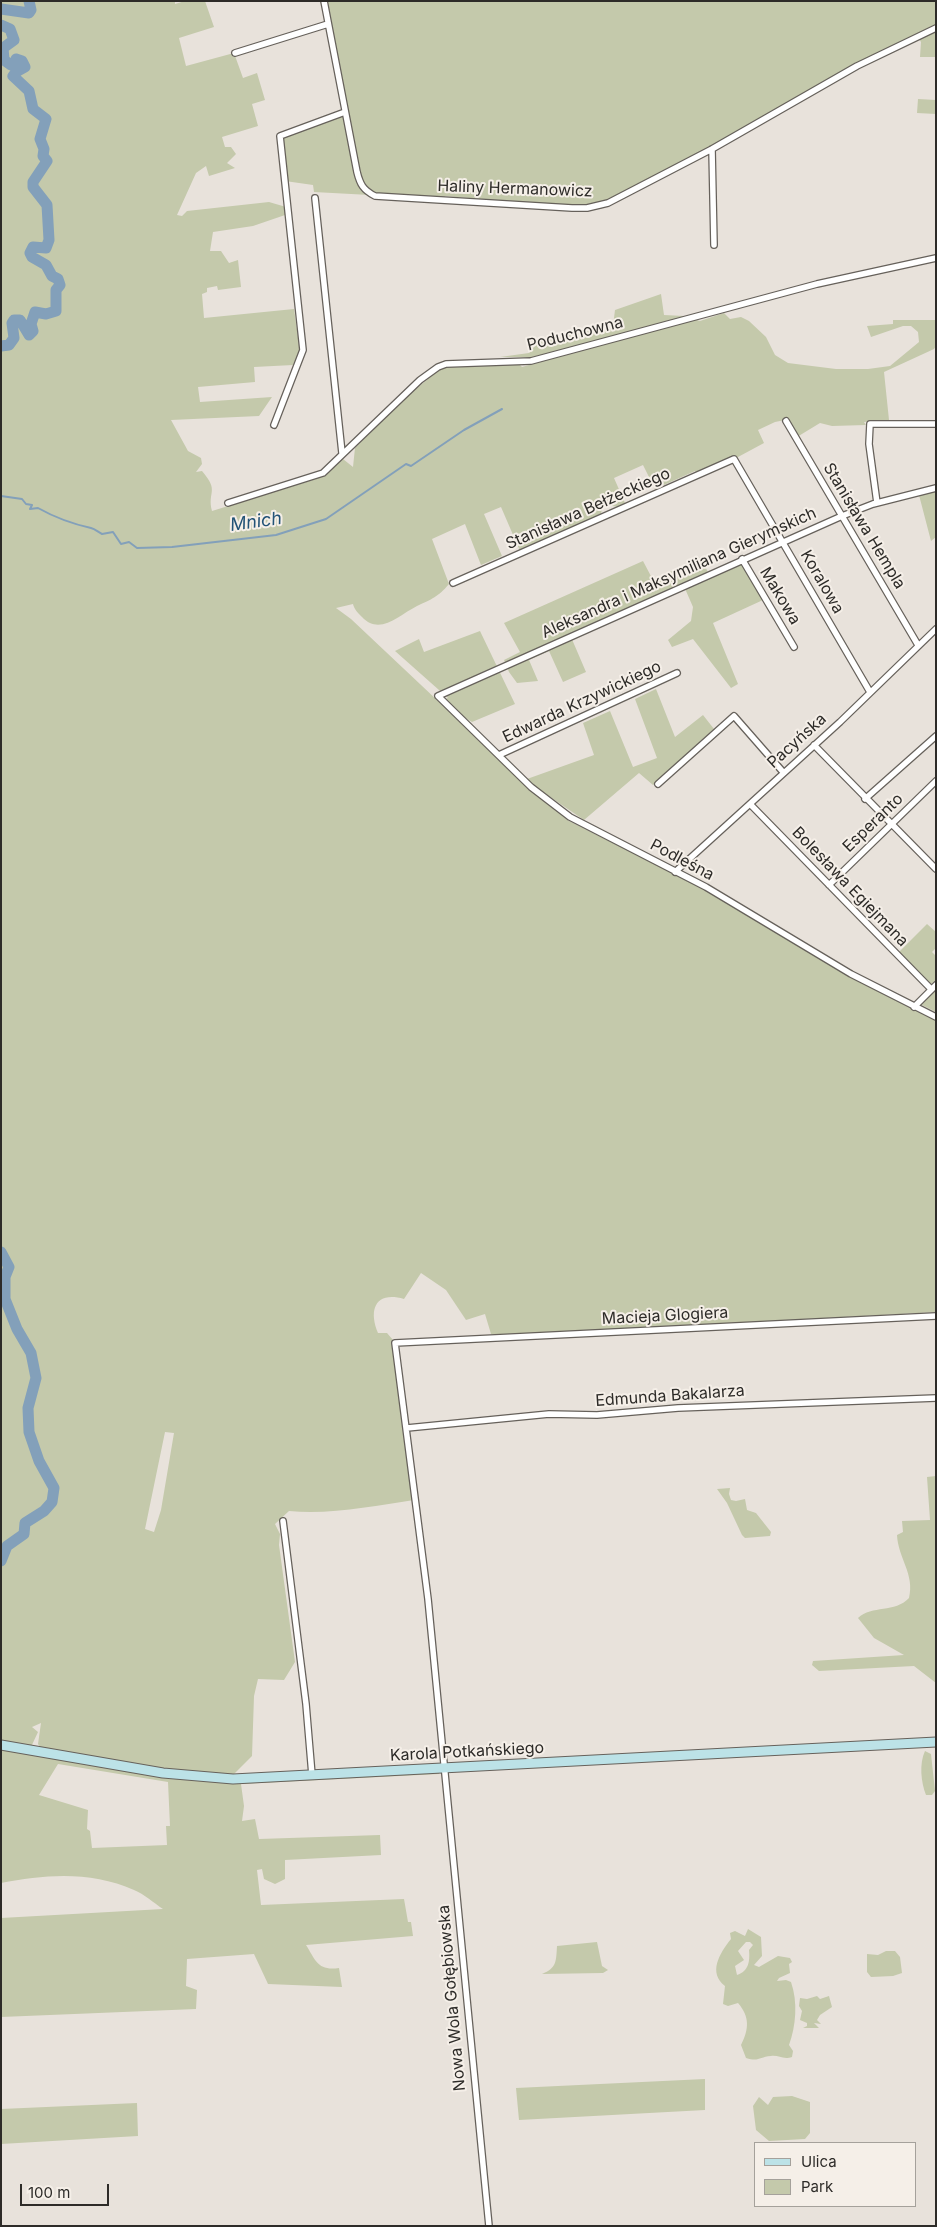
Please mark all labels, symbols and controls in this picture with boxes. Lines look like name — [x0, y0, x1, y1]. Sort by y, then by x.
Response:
street label: Haliny Hermanowicz — [437, 177, 593, 201]
street label: Poduchowna — [525, 313, 625, 355]
street label: Stanisława Hempla — [819, 459, 909, 593]
street label: Stanisława Bełżeckiego — [503, 464, 673, 554]
street label: Aleksandra i Maksymiliana Gierymskich — [539, 503, 819, 643]
water label: Mnich — [229, 508, 283, 536]
street label: Koralowa — [796, 547, 848, 617]
street label: Makowa — [755, 564, 805, 628]
street label: Edwarda Krzywickiego — [500, 657, 664, 747]
street label: Pacyńska — [764, 710, 830, 772]
street label: Esperanto — [839, 790, 907, 856]
street label: Bolesława Egiejmana — [788, 823, 912, 951]
street label: Podleśna — [647, 835, 717, 885]
street label: Macieja Glogiera — [601, 1303, 729, 1329]
street label: Edmunda Bakalarza — [595, 1381, 745, 1411]
street label: Karola Potkańskiego — [389, 1738, 545, 1766]
street label: Nowa Wola Gołębiowska — [434, 1904, 470, 2092]
legend — [754, 2142, 917, 2207]
text: Ulica — [801, 2152, 837, 2171]
scale bar — [22, 2174, 111, 2206]
text: Park — [801, 2177, 833, 2196]
text: 100 m — [28, 2183, 70, 2202]

